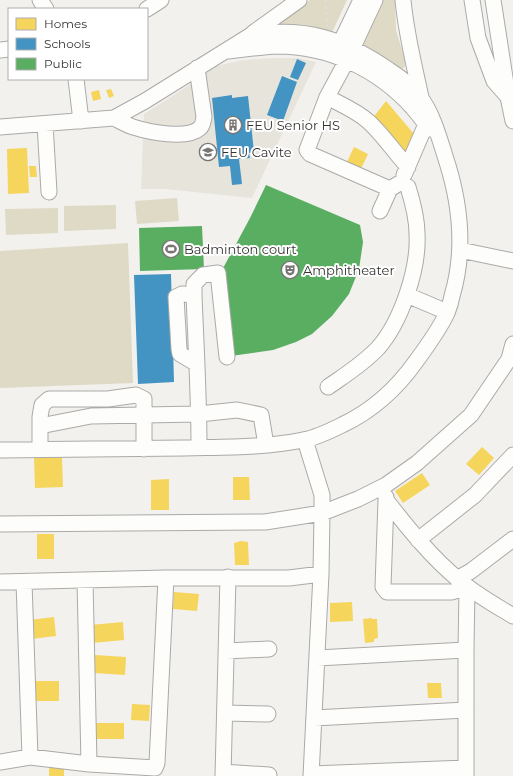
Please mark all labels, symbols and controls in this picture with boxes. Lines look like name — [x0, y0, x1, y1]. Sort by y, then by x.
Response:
legend — [8, 8, 148, 80]
text: Homes — [44, 16, 87, 31]
text: Schools — [44, 36, 90, 51]
text: Public — [44, 56, 82, 71]
building icon: FEU Senior HS — [223, 115, 243, 135]
place label: FEU Senior HS — [246, 117, 340, 133]
school or university icon: FEU Cavite — [198, 142, 218, 162]
place label: FEU Cavite — [221, 144, 292, 160]
sports icon: Badminton court — [161, 239, 181, 259]
place label: Badminton court — [184, 241, 297, 257]
theatre icon: Amphitheater — [280, 260, 300, 280]
place label: Amphitheater — [303, 262, 395, 278]

